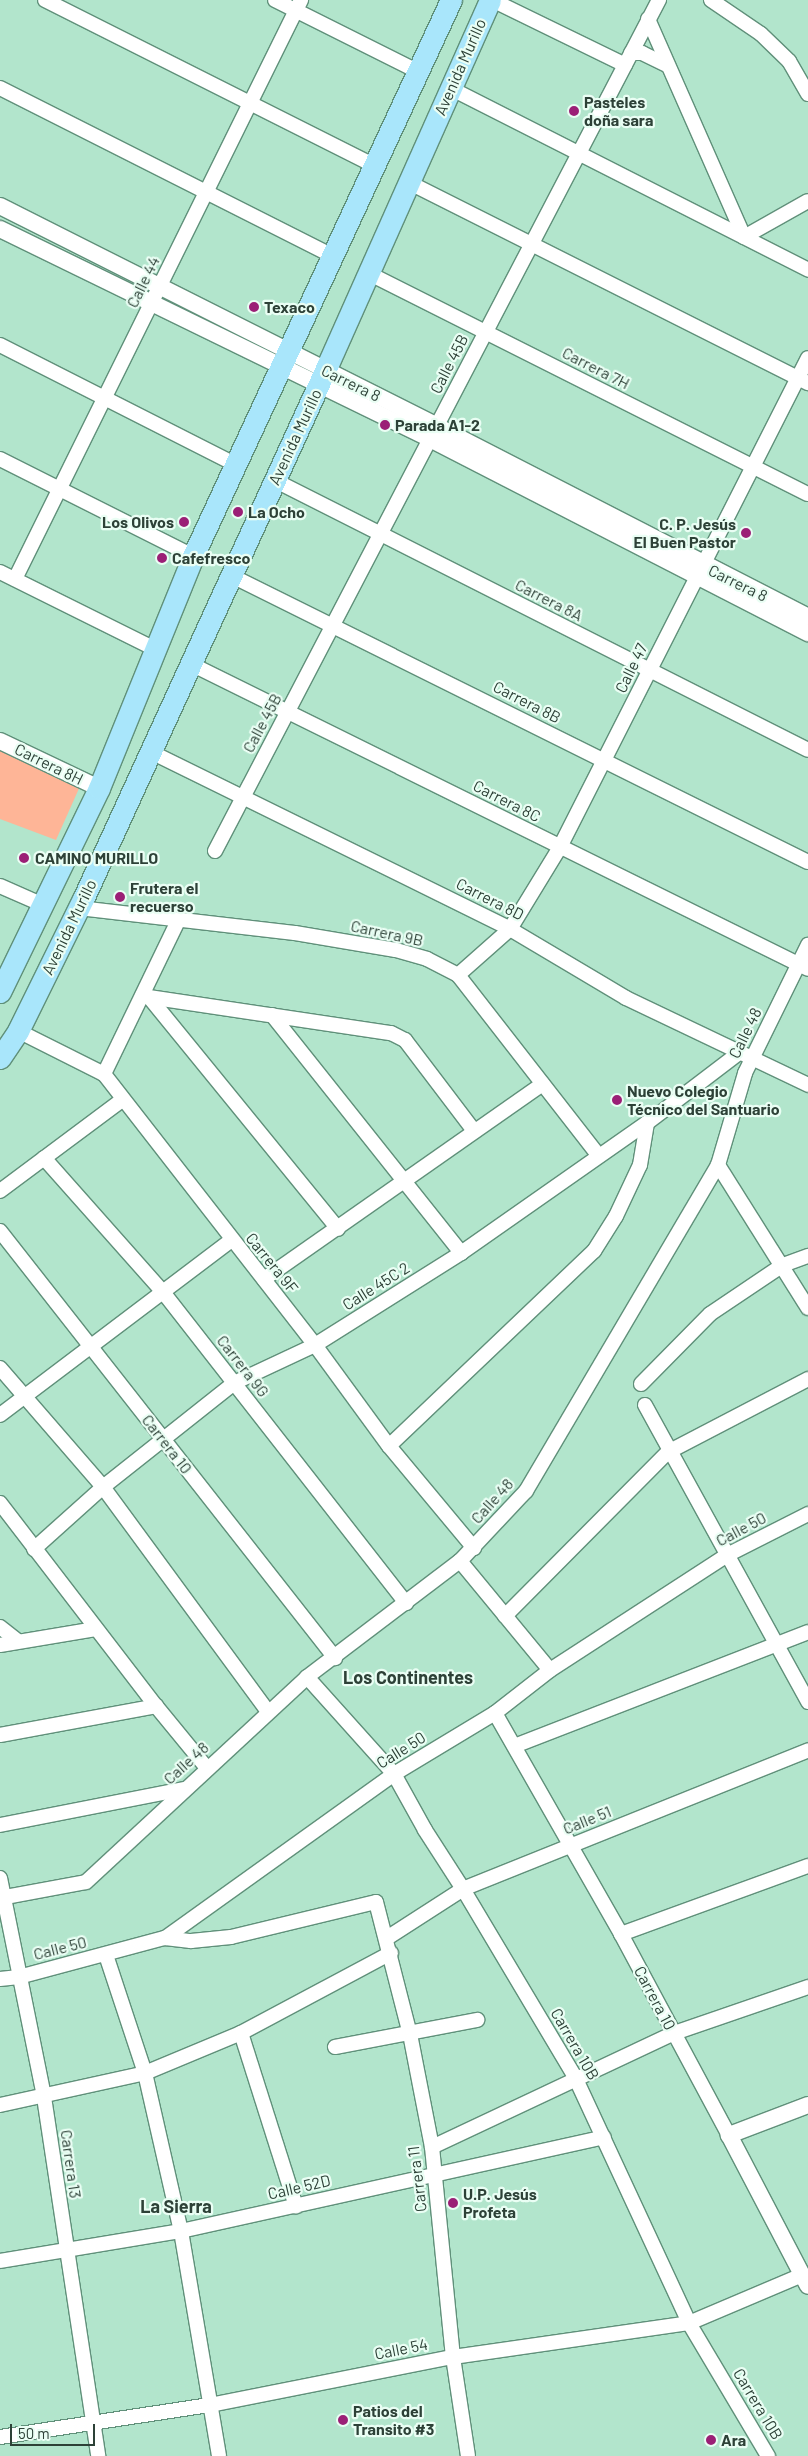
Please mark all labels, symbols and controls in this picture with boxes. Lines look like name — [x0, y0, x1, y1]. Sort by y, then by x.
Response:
street label: Avenida Murillo — [430, 16, 490, 118]
place label: Pasteles doña sara — [584, 92, 653, 130]
marker: Pasteles doña sara — [568, 105, 580, 117]
street label: Calle 44 — [122, 253, 164, 311]
place label: Texaco — [264, 297, 315, 317]
marker: Texaco — [248, 301, 260, 313]
street label: Calle 45B — [426, 331, 472, 397]
street label: Carrera 7H — [559, 343, 633, 393]
street label: Carrera 8 — [318, 360, 384, 406]
street label: Avenida Murillo — [264, 386, 326, 488]
place label: Parada A1-2 — [395, 415, 480, 435]
marker: Parada A1-2 — [379, 419, 391, 431]
place label: La Ocho — [248, 502, 305, 522]
marker: La Ocho — [232, 506, 244, 518]
place label: Los Olivos — [102, 512, 174, 532]
place label: C. P. Jesús El Buen Pastor — [633, 514, 736, 552]
marker: Los Olivos — [178, 516, 190, 528]
marker: C. P. Jesús El Buen Pastor — [740, 527, 752, 539]
place label: Cafefresco — [172, 548, 250, 568]
marker: Cafefresco — [156, 552, 168, 564]
street label: Carrera 8 — [705, 560, 771, 606]
street label: Carrera 8A — [512, 575, 586, 625]
street label: Calle 47 — [611, 640, 651, 696]
street label: Carrera 8B — [490, 677, 564, 727]
street label: Calle 45B — [239, 690, 285, 756]
street label: Carrera 8H — [12, 739, 86, 789]
street label: Carrera 8C — [470, 776, 544, 826]
place label: CAMINO MURILLO — [35, 848, 158, 868]
marker: CAMINO MURILLO — [17, 851, 31, 865]
street label: Carrera 8D — [453, 874, 527, 924]
street label: Avenida Murillo — [38, 876, 100, 978]
place label: Frutera el recuerso — [130, 878, 198, 916]
marker: Frutera el recuerso — [114, 891, 126, 903]
street label: Carrera 9B — [349, 916, 425, 950]
street label: Calle 48 — [725, 1005, 765, 1061]
place label: Nuevo Colegio Técnico del Santuario — [627, 1081, 780, 1119]
marker: Nuevo Colegio Técnico del Santuario — [611, 1094, 623, 1106]
street label: Carrera 9F — [242, 1229, 302, 1297]
street label: Calle 45C 2 — [339, 1258, 413, 1314]
street label: Carrera 9G — [213, 1331, 273, 1401]
street label: Carrera 10 — [138, 1411, 196, 1477]
street label: Calle 48 — [467, 1475, 517, 1527]
street label: Calle 50 — [713, 1508, 769, 1550]
district label: Los Continentes — [343, 1666, 473, 1688]
street label: Calle 50 — [373, 1728, 429, 1772]
street label: Calle 48 — [160, 1738, 212, 1788]
street label: Calle 51 — [560, 1802, 614, 1838]
street label: Calle 50 — [31, 1932, 89, 1964]
street label: Carrera 10 — [630, 1963, 680, 2033]
street label: Carrera 10B — [547, 2005, 603, 2083]
street label: Carrera 13 — [57, 2129, 85, 2199]
street label: Carrera 11 — [403, 2145, 431, 2213]
street label: Calle 52D — [266, 2170, 332, 2204]
place label: U.P. Jesús Profeta — [463, 2184, 537, 2222]
district label: La Sierra — [140, 2195, 212, 2217]
marker: U.P. Jesús Profeta — [447, 2197, 459, 2209]
street label: Calle 54 — [373, 2334, 429, 2364]
street label: Carrera 10B — [729, 2365, 787, 2443]
place label: Patios del Transito #3 — [353, 2401, 435, 2439]
scale bar — [12, 2414, 98, 2446]
marker: Patios del Transito #3 — [337, 2414, 349, 2426]
text: 50 m — [18, 2424, 50, 2442]
place label: Ara — [721, 2430, 746, 2450]
marker: Ara — [705, 2434, 717, 2446]

